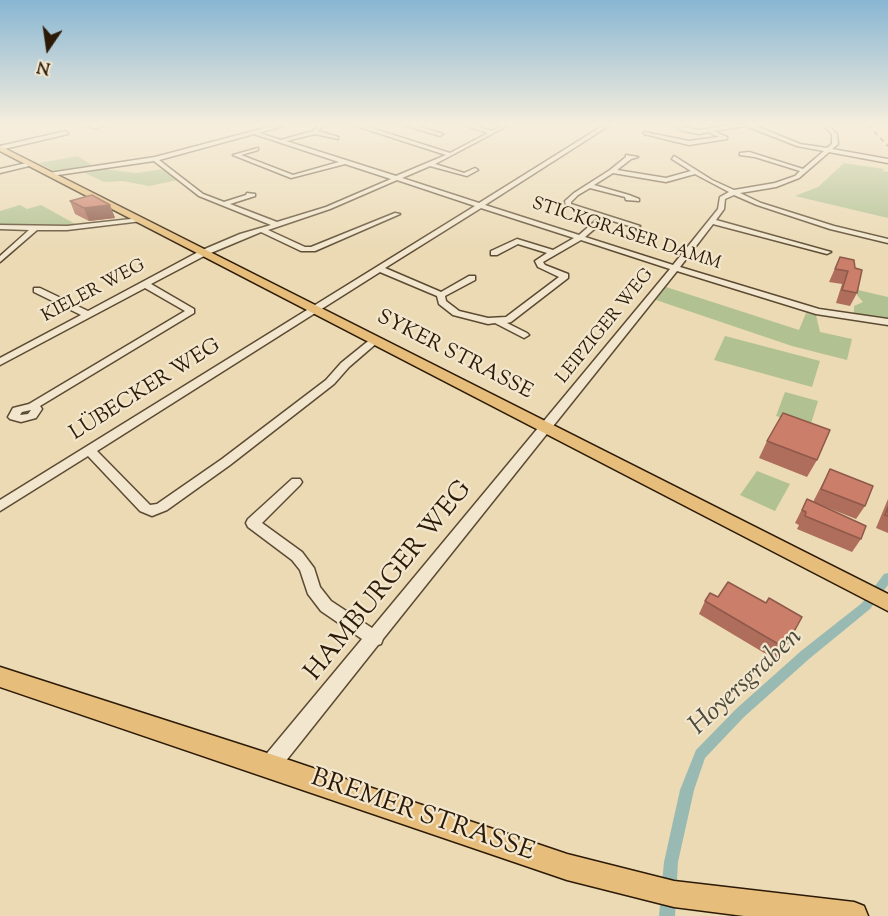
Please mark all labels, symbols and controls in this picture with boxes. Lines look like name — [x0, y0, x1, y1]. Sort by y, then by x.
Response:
north arrow — [18, 18, 78, 78]
text: N — [35, 53, 53, 79]
street label: STICKGRASER DAMM — [529, 194, 723, 276]
street label: KIELER WEG — [39, 256, 149, 328]
street label: LEIPZIGER WEG — [553, 265, 659, 389]
street label: SYKER STRASSE — [372, 306, 536, 406]
street label: LÜBECKER WEG — [66, 335, 226, 447]
street label: HAMBURGER WEG — [300, 476, 480, 688]
water label: Hoyersgraben — [684, 622, 810, 744]
street label: BREMER STRASSE — [306, 764, 538, 870]

